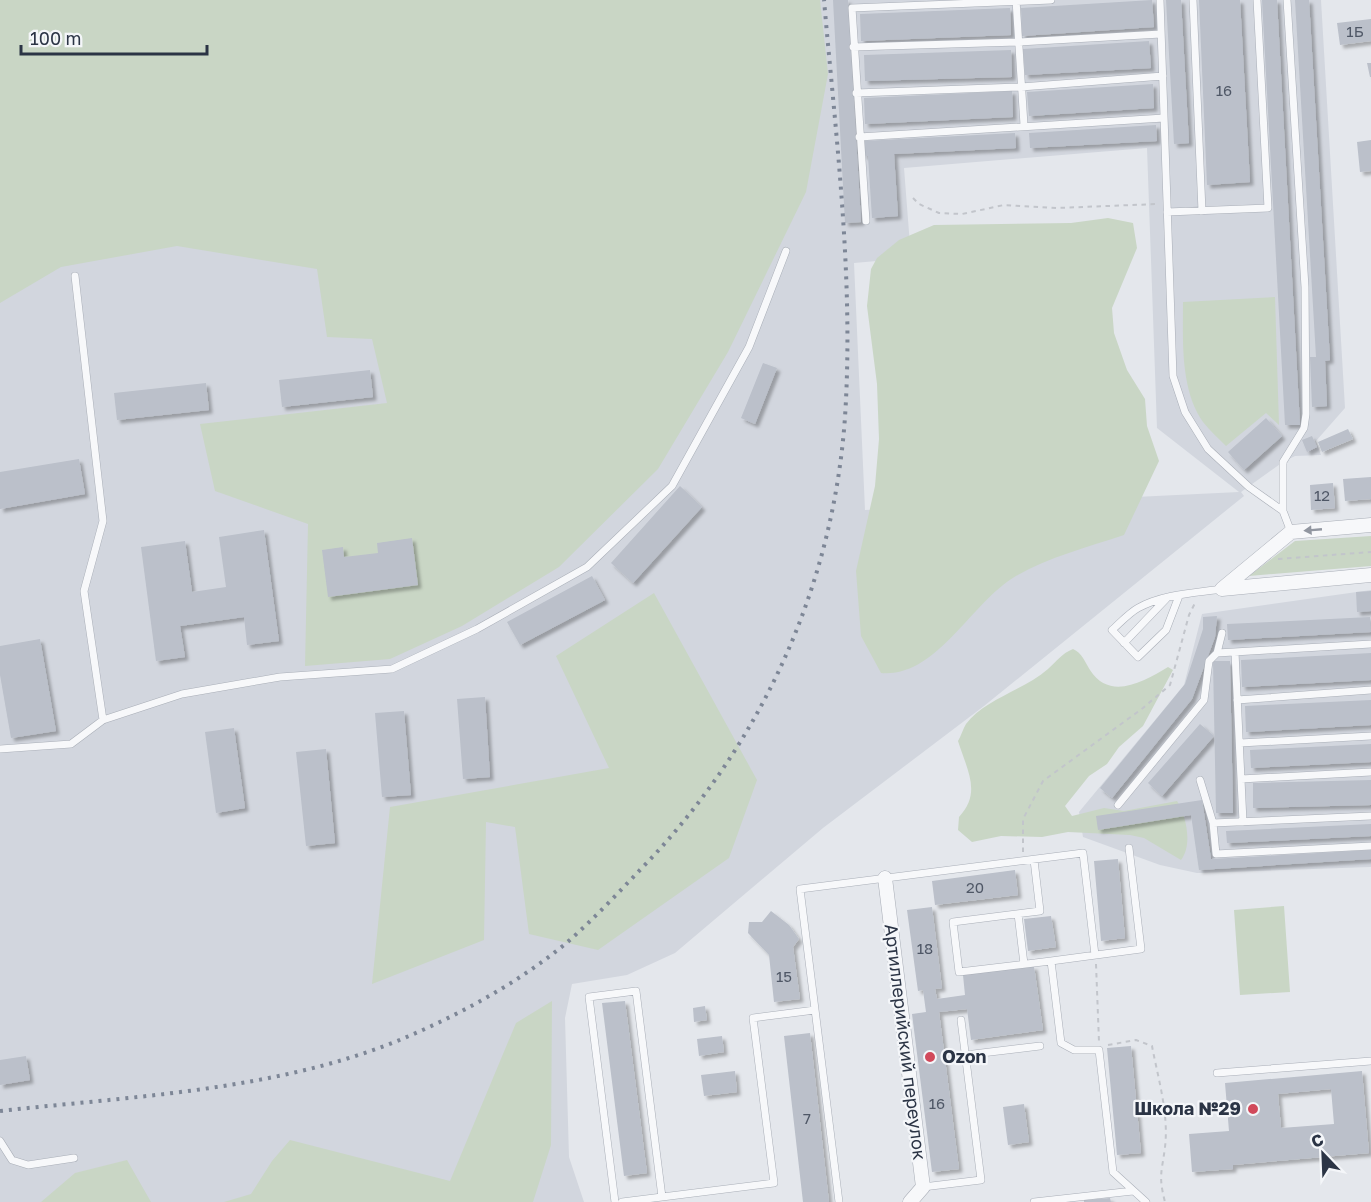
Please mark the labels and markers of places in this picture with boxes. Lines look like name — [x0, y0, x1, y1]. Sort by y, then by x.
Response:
place label: Ozon — [942, 1045, 987, 1067]
marker: Ozon — [923, 1050, 937, 1064]
place label: Школа №29 — [1134, 1097, 1241, 1119]
marker: Школа №29 — [1246, 1102, 1260, 1116]

